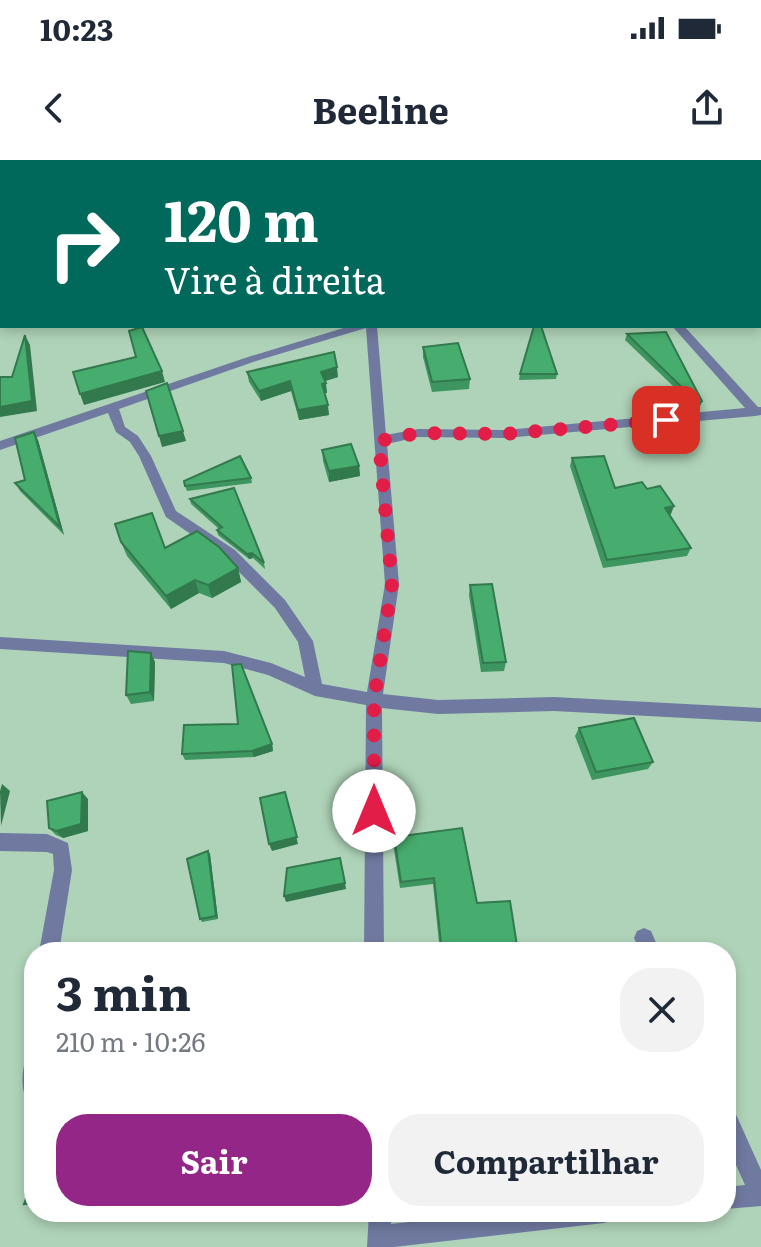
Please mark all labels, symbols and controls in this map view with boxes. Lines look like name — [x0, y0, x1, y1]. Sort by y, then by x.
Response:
text: 10:23 — [40, 6, 113, 50]
text: Beeline — [312, 82, 449, 135]
icon: back — [32, 86, 76, 130]
icon: share — [685, 86, 729, 130]
text: 120 m — [164, 176, 319, 259]
icon: right — [32, 192, 136, 296]
text: Vire à direita — [164, 252, 385, 305]
pin — [632, 386, 700, 454]
icon: arrive — [644, 398, 688, 442]
position arrow — [332, 769, 416, 853]
text: 3 min — [56, 955, 191, 1026]
button: close — [620, 968, 704, 1052]
text: 210 m · 10:26 — [56, 1021, 205, 1060]
button: Sair — [56, 1114, 372, 1206]
button: Compartilhar — [388, 1114, 704, 1206]

